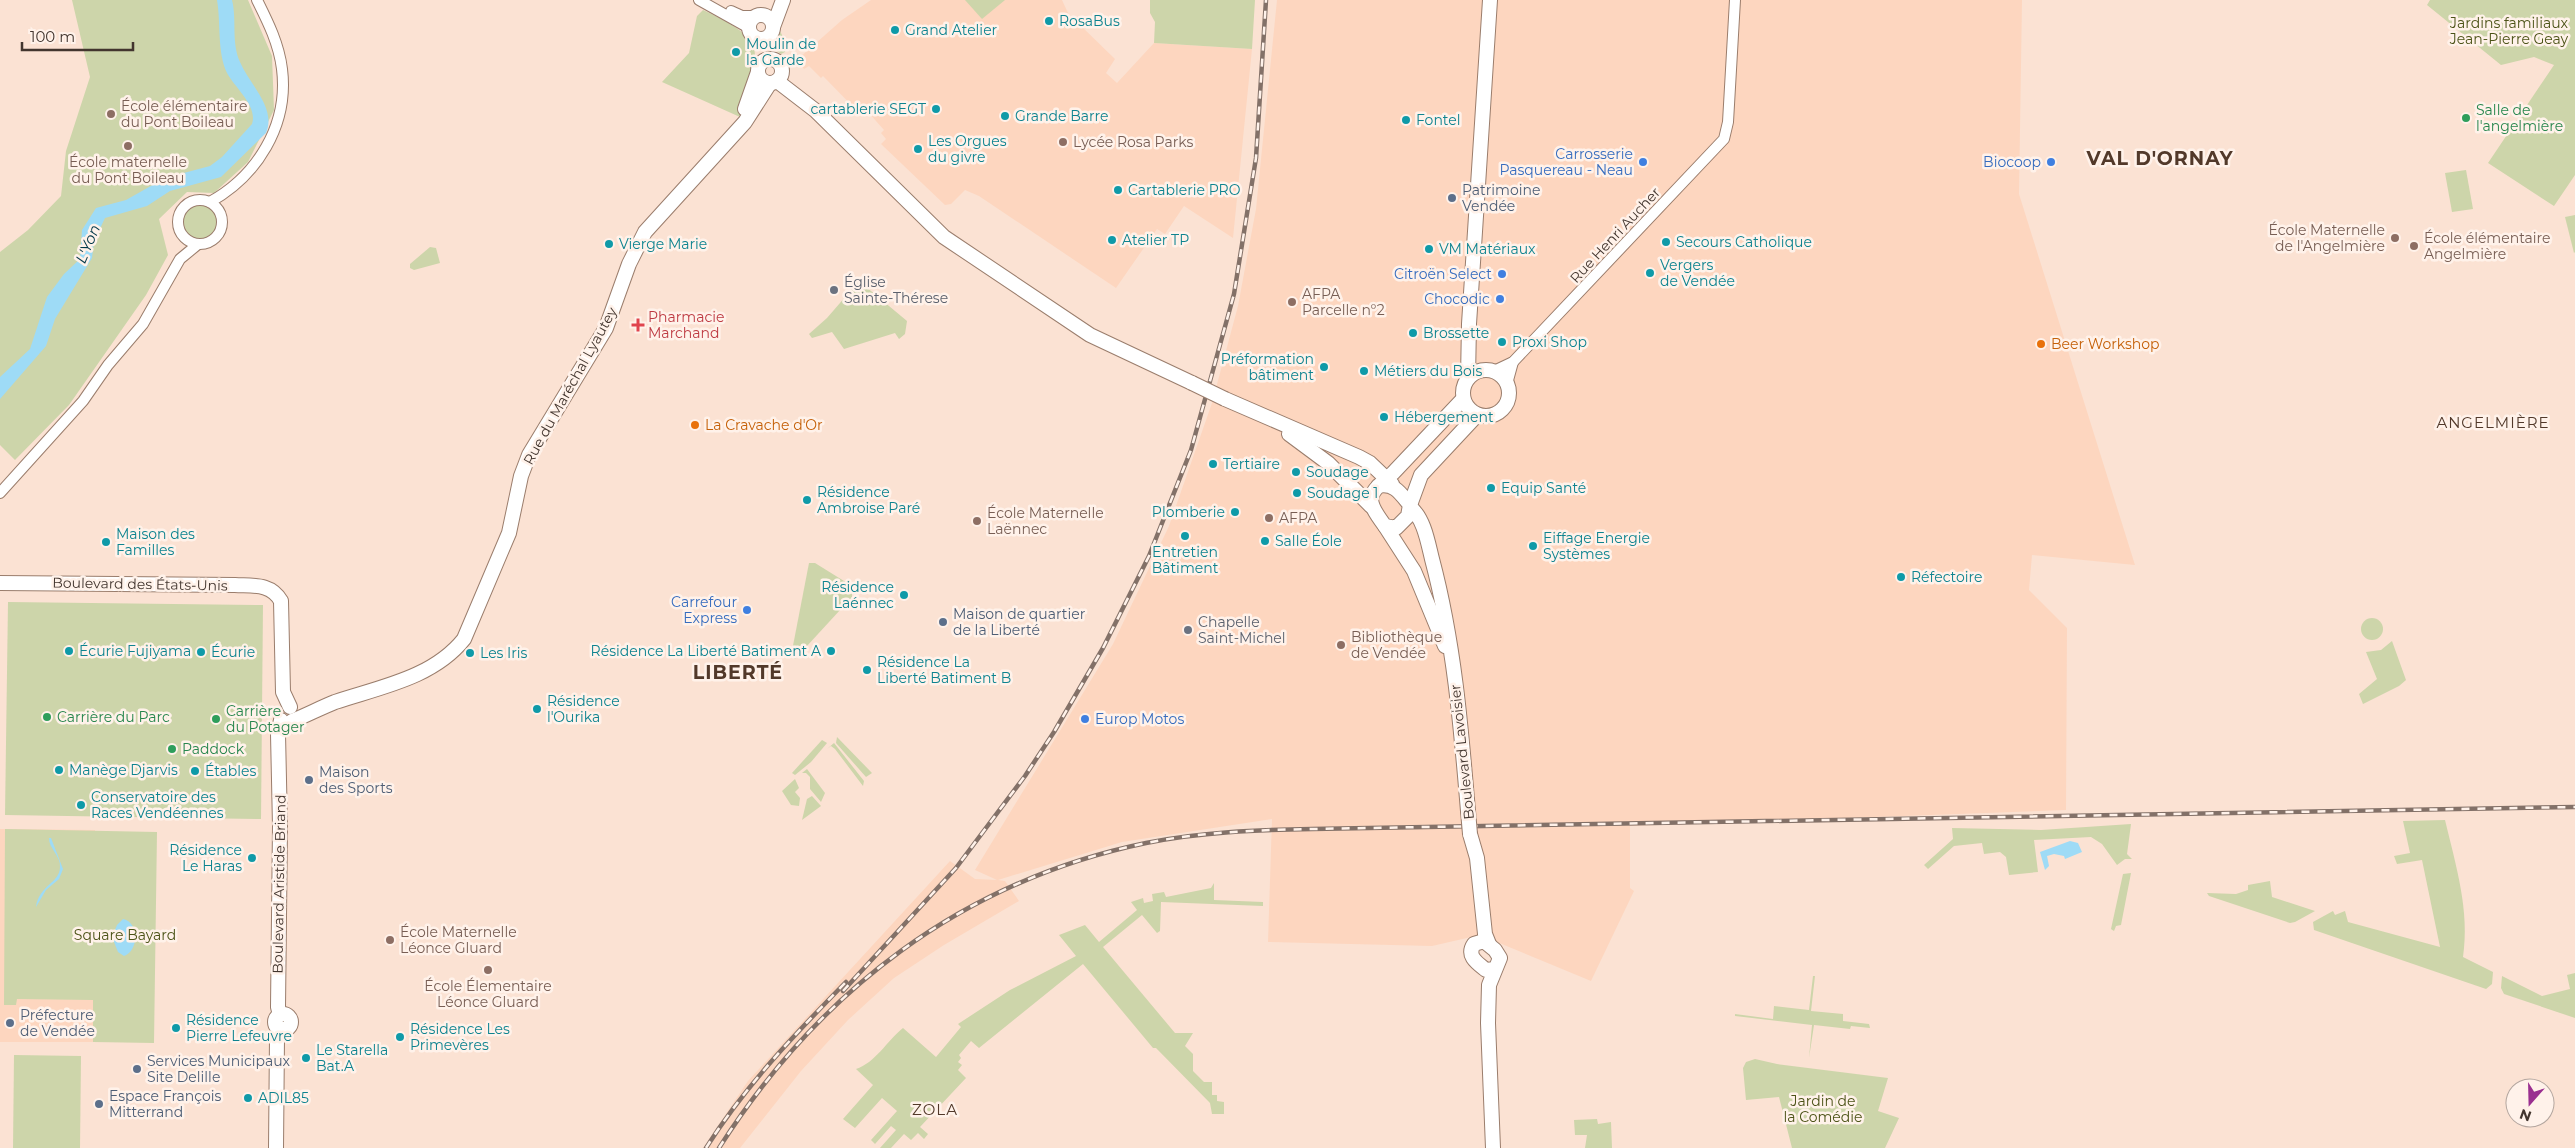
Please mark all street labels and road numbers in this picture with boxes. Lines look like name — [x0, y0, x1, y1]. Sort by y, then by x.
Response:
street label: Rue Henri Aucher — [1566, 183, 1664, 287]
street label: Rue du Maréchal Lyautey — [519, 304, 621, 468]
street label: Boulevard des États-Unis — [52, 573, 228, 595]
street label: Boulevard Lavoisier — [1446, 683, 1478, 821]
street label: Boulevard Aristide Briand — [268, 794, 290, 974]

